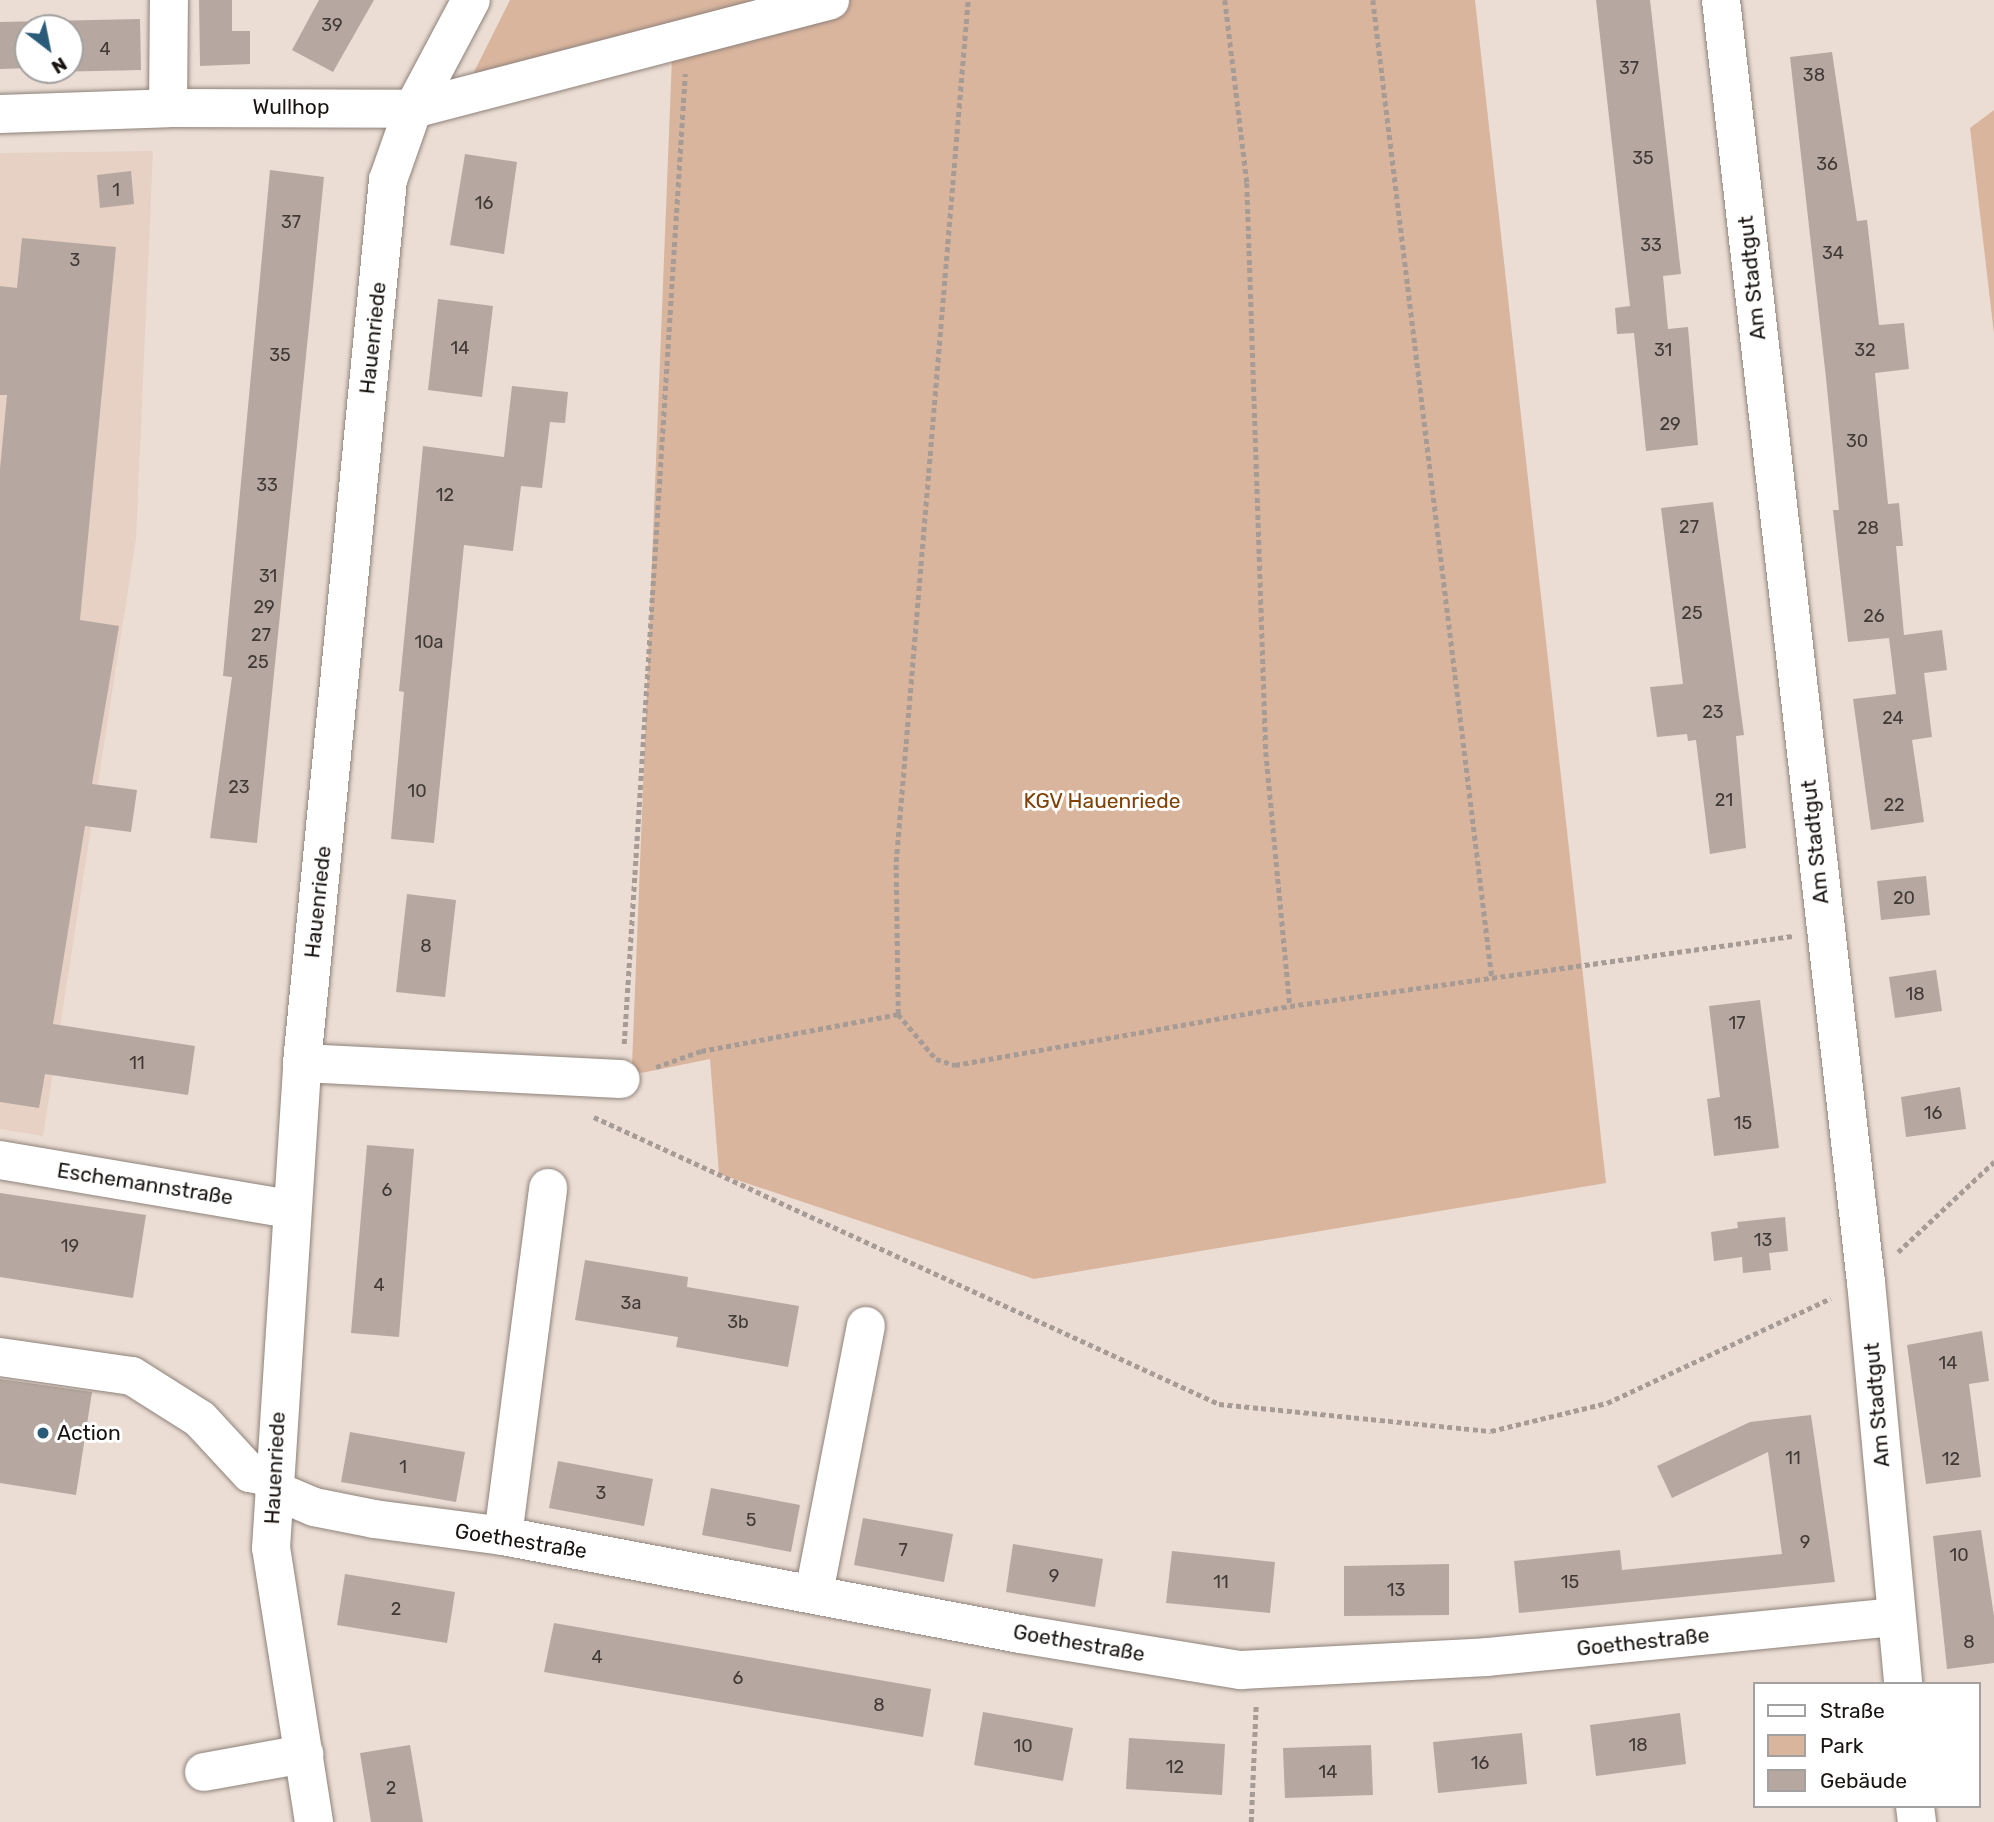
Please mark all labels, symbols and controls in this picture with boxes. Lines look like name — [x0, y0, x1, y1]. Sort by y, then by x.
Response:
north arrow — [14, 14, 84, 84]
house number: 39 — [321, 14, 343, 36]
house number: 4 — [99, 38, 111, 60]
text: N — [47, 52, 71, 79]
house number: 37 — [1619, 57, 1639, 79]
house number: 38 — [1803, 64, 1825, 86]
street label: Wullhop — [253, 94, 329, 120]
house number: 35 — [1632, 147, 1654, 169]
house number: 36 — [1816, 153, 1838, 175]
house number: 1 — [112, 179, 120, 201]
house number: 16 — [475, 192, 493, 214]
house number: 37 — [281, 211, 301, 233]
street label: Am Stadtgut — [1733, 215, 1771, 341]
house number: 33 — [1640, 234, 1662, 256]
house number: 34 — [1822, 242, 1844, 264]
house number: 3 — [70, 249, 80, 271]
street label: Hauenriede — [355, 281, 391, 395]
house number: 14 — [451, 337, 469, 359]
house number: 31 — [1654, 339, 1672, 361]
house number: 32 — [1854, 339, 1876, 361]
house number: 35 — [269, 344, 291, 366]
house number: 29 — [1659, 413, 1681, 435]
house number: 30 — [1846, 430, 1868, 452]
house number: 33 — [256, 474, 278, 496]
house number: 12 — [436, 484, 454, 506]
house number: 27 — [1679, 516, 1699, 538]
house number: 28 — [1857, 517, 1879, 539]
house number: 31 — [259, 565, 277, 587]
house number: 29 — [253, 596, 275, 618]
house number: 25 — [1681, 602, 1703, 624]
house number: 26 — [1863, 605, 1885, 627]
house number: 27 — [251, 624, 271, 646]
house number: 10a — [414, 631, 444, 653]
house number: 25 — [247, 651, 269, 673]
house number: 23 — [1702, 701, 1724, 723]
house number: 24 — [1882, 707, 1904, 729]
house number: 23 — [228, 776, 250, 798]
street label: Am Stadtgut — [1796, 779, 1834, 905]
house number: 10 — [407, 780, 427, 802]
park label: KGV Hauenriede — [1023, 788, 1181, 814]
house number: 21 — [1715, 789, 1733, 811]
house number: 22 — [1883, 794, 1905, 816]
street label: Hauenriede — [300, 845, 336, 959]
house number: 20 — [1893, 887, 1915, 909]
house number: 8 — [420, 935, 432, 957]
house number: 18 — [1905, 983, 1925, 1005]
house number: 17 — [1729, 1012, 1745, 1034]
house number: 11 — [129, 1052, 145, 1074]
house number: 16 — [1924, 1102, 1942, 1124]
house number: 15 — [1734, 1112, 1752, 1134]
street label: Eschemannstraße — [55, 1158, 235, 1210]
house number: 6 — [382, 1179, 392, 1201]
house number: 13 — [1754, 1229, 1772, 1251]
house number: 19 — [61, 1235, 79, 1257]
house number: 4 — [373, 1274, 385, 1296]
house number: 3a — [621, 1292, 641, 1314]
house number: 3b — [727, 1311, 749, 1333]
street label: Am Stadtgut — [1859, 1342, 1895, 1468]
house number: 14 — [1939, 1352, 1957, 1374]
street label: Hauenriede — [259, 1411, 291, 1525]
place label: Action — [57, 1420, 121, 1446]
marker: Action — [35, 1425, 51, 1441]
house number: 11 — [1785, 1447, 1801, 1469]
house number: 12 — [1942, 1448, 1960, 1470]
house number: 1 — [399, 1456, 407, 1478]
house number: 3 — [596, 1482, 606, 1504]
house number: 5 — [746, 1509, 756, 1531]
street label: Goethestraße — [453, 1518, 589, 1564]
house number: 9 — [1800, 1531, 1810, 1553]
house number: 7 — [898, 1539, 908, 1561]
house number: 10 — [1949, 1544, 1969, 1566]
house number: 9 — [1049, 1565, 1059, 1587]
house number: 11 — [1213, 1571, 1229, 1593]
house number: 15 — [1561, 1571, 1579, 1593]
house number: 13 — [1387, 1579, 1405, 1601]
house number: 2 — [391, 1598, 401, 1620]
street label: Goethestraße — [1011, 1619, 1147, 1667]
street label: Goethestraße — [1575, 1623, 1711, 1661]
house number: 8 — [1963, 1631, 1975, 1653]
house number: 4 — [591, 1646, 603, 1668]
house number: 6 — [733, 1667, 743, 1689]
legend — [1752, 1682, 1980, 1808]
house number: 8 — [873, 1694, 885, 1716]
text: Straße — [1820, 1698, 1885, 1723]
text: Park — [1820, 1733, 1864, 1758]
house number: 18 — [1628, 1734, 1648, 1756]
house number: 10 — [1013, 1735, 1033, 1757]
house number: 16 — [1471, 1752, 1489, 1774]
house number: 12 — [1166, 1756, 1184, 1778]
house number: 14 — [1319, 1761, 1337, 1783]
text: Gebäude — [1820, 1768, 1907, 1793]
house number: 2 — [386, 1777, 396, 1799]

